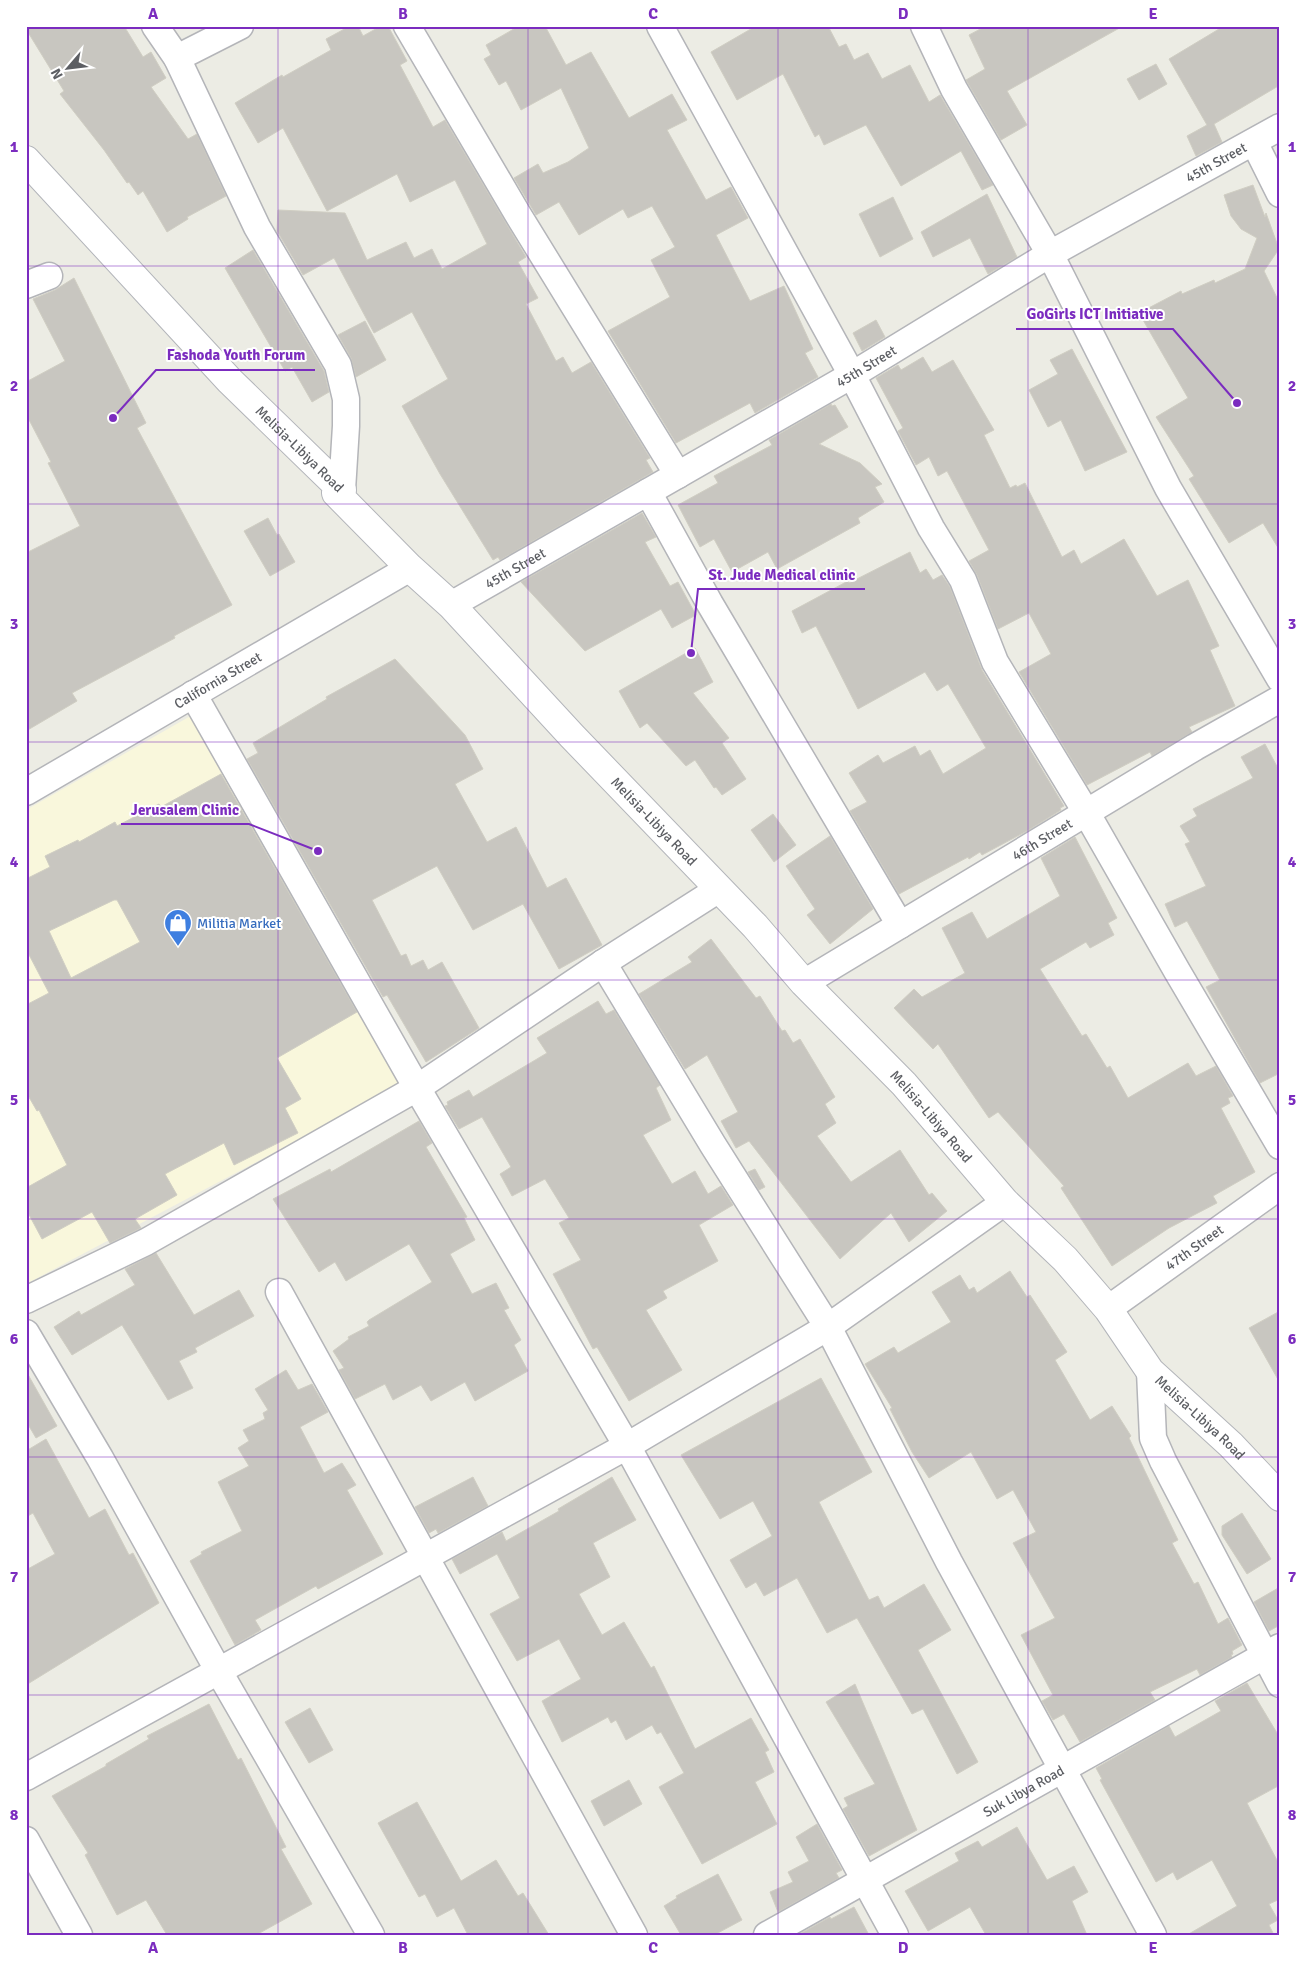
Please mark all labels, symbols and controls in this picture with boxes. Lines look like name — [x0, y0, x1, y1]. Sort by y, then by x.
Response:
text: A — [148, 4, 159, 24]
text: B — [398, 4, 408, 24]
text: C — [648, 4, 658, 24]
text: D — [898, 4, 909, 24]
text: E — [1148, 4, 1158, 24]
north arrow — [42, 42, 92, 92]
text: N — [47, 66, 67, 82]
text: 1 — [10, 137, 19, 157]
text: 1 — [1288, 137, 1297, 157]
street label: 45th Street — [1182, 139, 1250, 186]
callout: GoGirls ICT Initiative — [1016, 299, 1173, 329]
text: GoGirls ICT Initiative — [1027, 305, 1163, 323]
callout: Fashoda Youth Forum — [156, 340, 315, 370]
street label: 45th Street — [833, 341, 899, 391]
text: Fashoda Youth Forum — [167, 346, 305, 364]
text: 2 — [10, 376, 18, 396]
text: 2 — [1288, 376, 1296, 396]
street label: Melisia-Libiya Road — [252, 402, 347, 496]
street label: 45th Street — [482, 544, 549, 592]
callout: St. Jude Medical clinic — [698, 559, 865, 589]
text: St. Jude Medical clinic — [709, 566, 855, 584]
text: 3 — [10, 614, 18, 634]
text: 3 — [1288, 614, 1296, 634]
street label: California Street — [171, 648, 265, 712]
street label: Melisia-Libiya Road — [608, 773, 701, 869]
callout: Jerusalem Clinic — [121, 794, 249, 824]
text: Jerusalem Clinic — [131, 801, 239, 819]
street label: 46th Street — [1009, 815, 1075, 864]
text: 4 — [10, 852, 19, 872]
text: 4 — [1288, 852, 1297, 872]
shop icon: Militia Market — [163, 908, 193, 947]
place label: Militia Market — [197, 915, 281, 932]
street label: Melisia-Libiya Road — [887, 1067, 976, 1166]
text: 5 — [10, 1090, 18, 1110]
text: 5 — [1288, 1090, 1296, 1110]
street label: 47th Street — [1162, 1221, 1227, 1274]
text: 6 — [10, 1329, 19, 1349]
text: 6 — [1288, 1329, 1297, 1349]
street label: Melisia-Libiya Road — [1152, 1371, 1249, 1463]
text: 7 — [10, 1567, 19, 1587]
text: 7 — [1288, 1567, 1297, 1587]
street label: Suk Libya Road — [980, 1762, 1067, 1821]
text: 8 — [10, 1805, 19, 1825]
text: 8 — [1288, 1805, 1297, 1825]
text: A — [148, 1938, 159, 1958]
text: B — [398, 1938, 408, 1958]
text: C — [648, 1938, 658, 1958]
text: D — [898, 1938, 909, 1958]
text: E — [1148, 1938, 1158, 1958]

